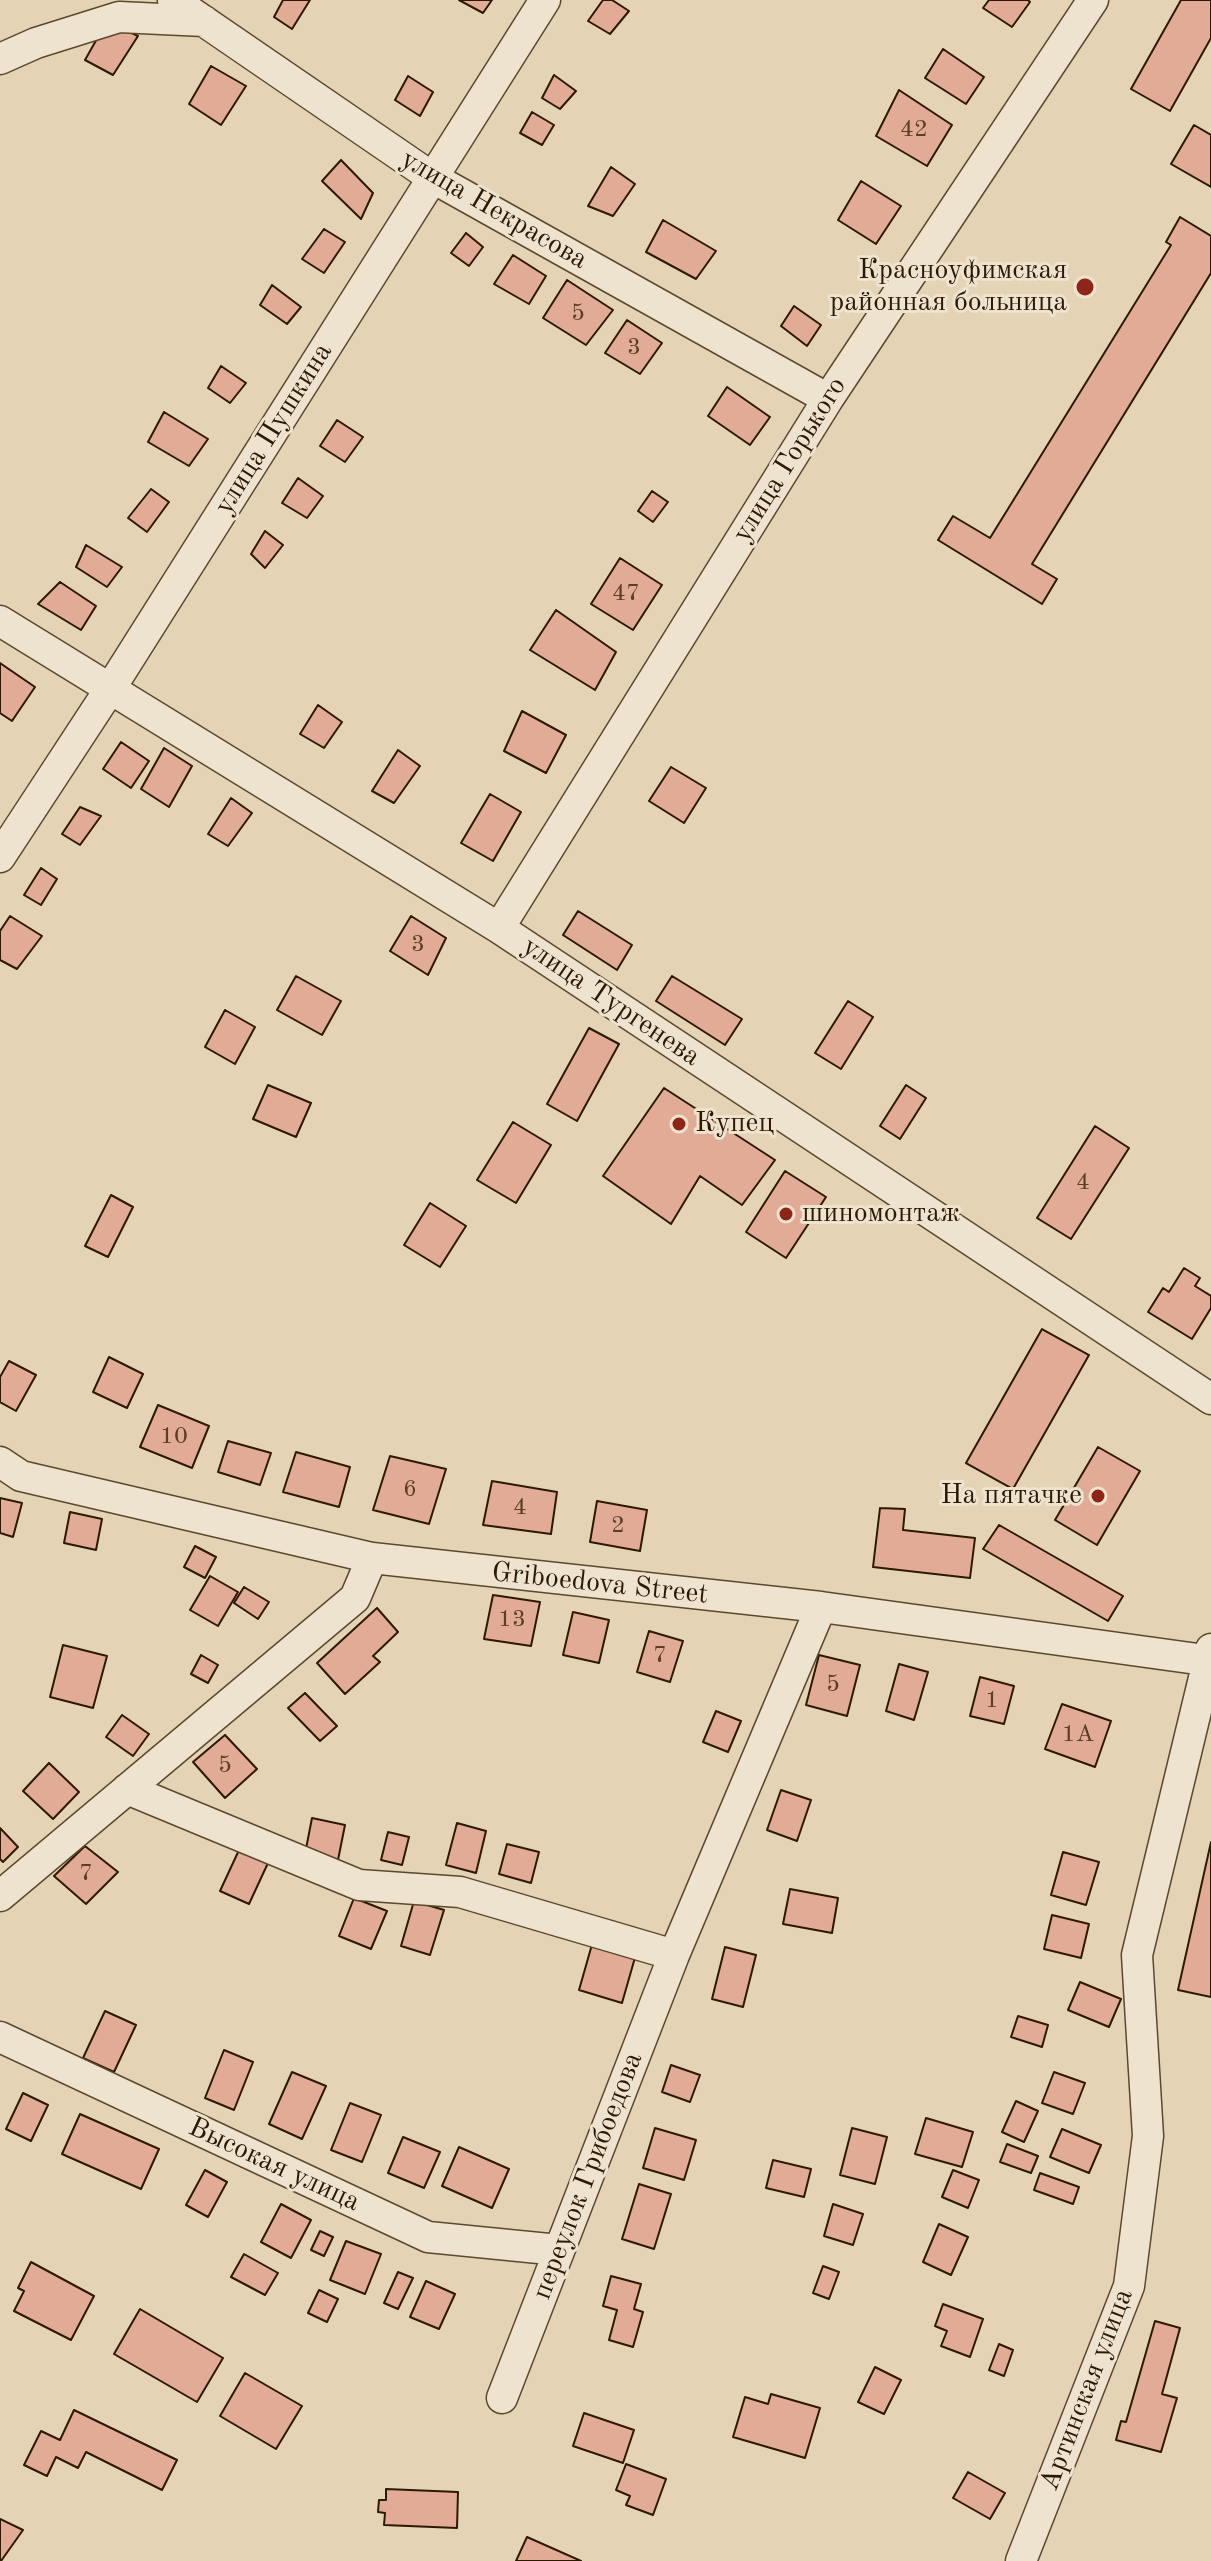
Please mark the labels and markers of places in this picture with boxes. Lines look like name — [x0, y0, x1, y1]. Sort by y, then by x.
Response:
place label: Красноуфимская районная больница — [830, 254, 1067, 320]
marker: Красноуфимская районная больница — [1074, 276, 1096, 298]
place label: Купец — [695, 1107, 774, 1141]
marker: Купец — [670, 1115, 688, 1133]
place label: шиномонтаж — [802, 1197, 960, 1231]
marker: шиномонтаж — [777, 1205, 795, 1223]
place label: На пятачке — [940, 1479, 1082, 1513]
marker: На пятачке — [1089, 1487, 1107, 1505]

